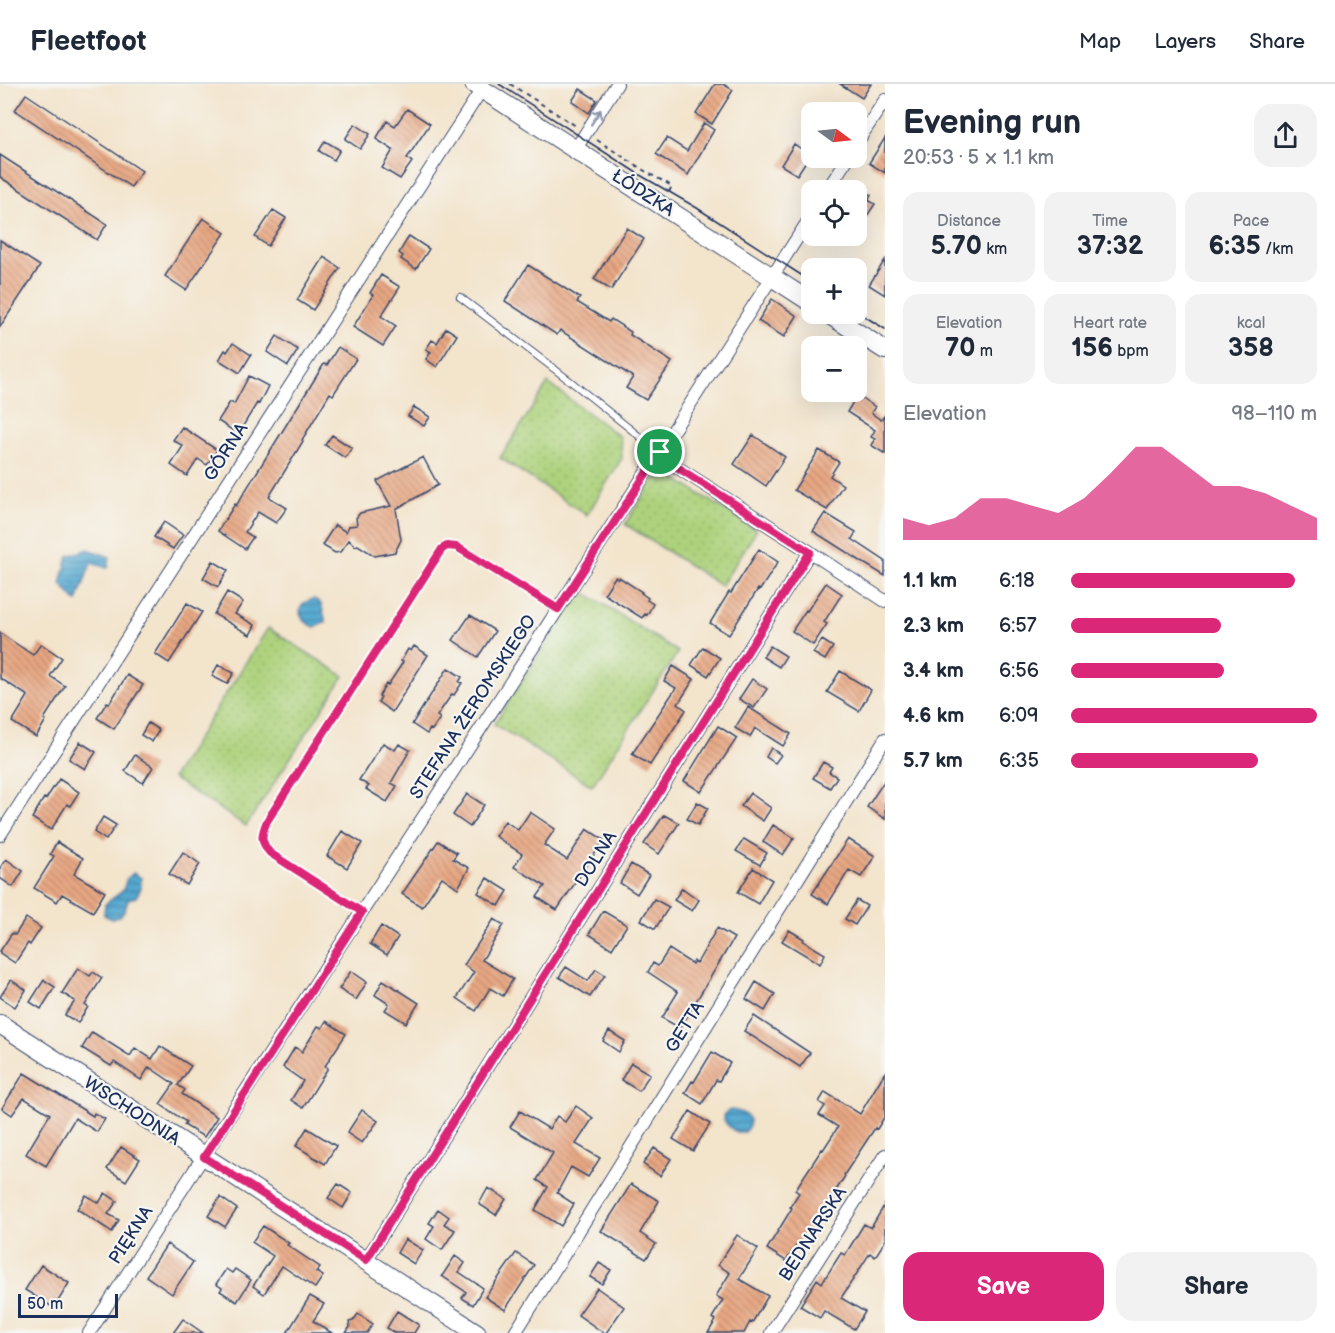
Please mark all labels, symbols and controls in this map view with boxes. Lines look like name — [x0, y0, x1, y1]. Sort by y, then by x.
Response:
text: Fleetfoot — [30, 25, 146, 58]
text: Map — [1079, 29, 1121, 54]
text: Layers — [1154, 29, 1216, 54]
text: Share — [1249, 29, 1305, 54]
north arrow — [801, 102, 867, 168]
map controls — [801, 102, 867, 402]
text: Evening run — [903, 103, 1081, 143]
button: share — [1254, 104, 1317, 167]
one-way arrow — [591, 109, 603, 126]
text: 20:53 · 5 × 1.1 km — [903, 146, 1054, 170]
street label: ŁÓDZKA — [608, 163, 679, 221]
button: locate — [801, 180, 867, 246]
text: Distance — [937, 212, 1001, 231]
text: Time — [1092, 212, 1128, 231]
text: Pace — [1233, 212, 1269, 231]
text: 5.70 — [931, 231, 982, 262]
text: 37:32 — [1077, 231, 1143, 262]
text: 6:35 — [1209, 231, 1261, 262]
text: km — [982, 240, 1007, 259]
text: /km — [1261, 240, 1293, 259]
button: + — [801, 258, 867, 324]
text: Elevation — [936, 314, 1002, 333]
text: Heart rate — [1073, 314, 1147, 333]
text: kcal — [1237, 314, 1265, 333]
text: 70 — [945, 333, 976, 364]
text: 156 — [1071, 333, 1113, 364]
text: 358 — [1228, 333, 1274, 364]
button: − — [801, 336, 867, 402]
text: m — [976, 342, 993, 361]
text: bpm — [1113, 342, 1149, 361]
text: Elevation — [903, 402, 986, 426]
text: 98–110 m — [1231, 402, 1317, 426]
street label: GÓRNA — [198, 418, 252, 485]
pin — [634, 426, 685, 477]
icon: arrive — [643, 435, 676, 468]
text: 1.1 km — [903, 569, 957, 593]
text: 6:18 — [999, 569, 1035, 593]
street label: STEFANA ŻEROMSKIEGO — [405, 610, 540, 803]
text: 2.3 km — [903, 614, 964, 638]
text: 6:57 — [999, 614, 1037, 638]
text: 3.4 km — [903, 659, 964, 683]
text: 6:56 — [999, 659, 1039, 683]
text: 4.6 km — [903, 704, 964, 728]
text: 6:09 — [999, 704, 1039, 728]
text: 5.7 km — [903, 749, 963, 773]
text: 6:35 — [999, 749, 1039, 773]
street label: DOLNA — [571, 827, 621, 891]
street label: GETTA — [661, 998, 709, 1056]
street label: WSCHODNIA — [80, 1072, 184, 1150]
street label: BEDNARSKA — [775, 1183, 851, 1285]
street label: PIĘKNA — [105, 1202, 157, 1268]
button: Save — [903, 1252, 1104, 1321]
button: Share — [1116, 1252, 1317, 1321]
scale bar — [18, 1291, 118, 1318]
text: 50 m — [27, 1295, 63, 1314]

